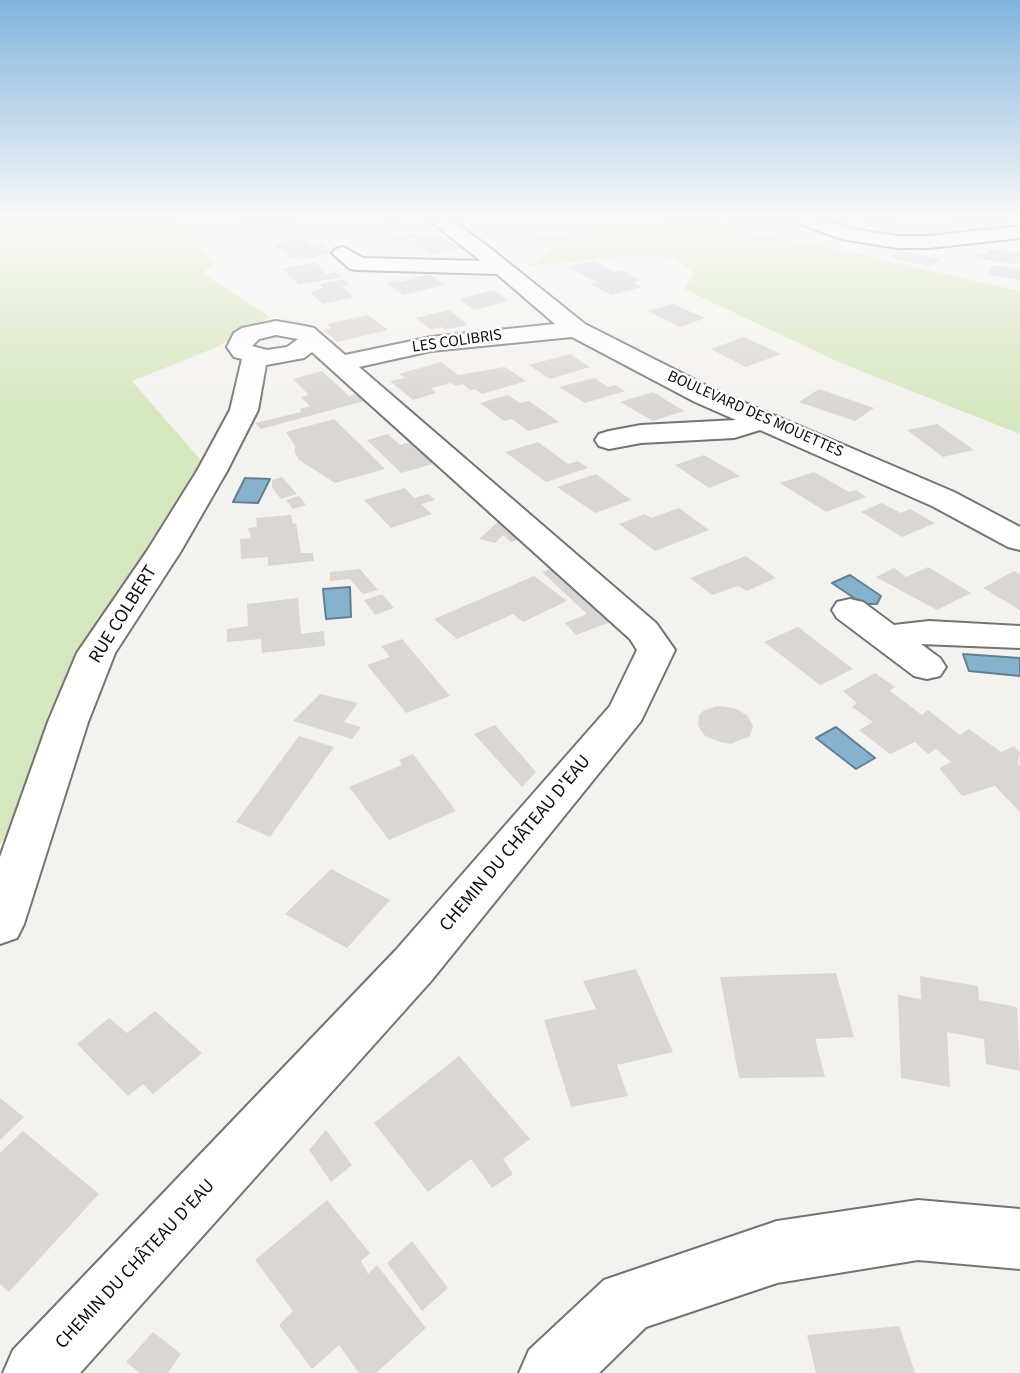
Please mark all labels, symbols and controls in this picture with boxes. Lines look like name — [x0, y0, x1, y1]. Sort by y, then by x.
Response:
street label: LES COLIBRIS — [411, 326, 503, 358]
street label: BOULEVARD DES MOUETTES — [664, 367, 846, 463]
street label: RUE COLBERT — [85, 562, 163, 668]
street label: CHEMIN DU CHÂTEAU D'EAU — [435, 751, 597, 937]
street label: CHEMIN DU CHÂTEAU D'EAU — [51, 1176, 221, 1354]

